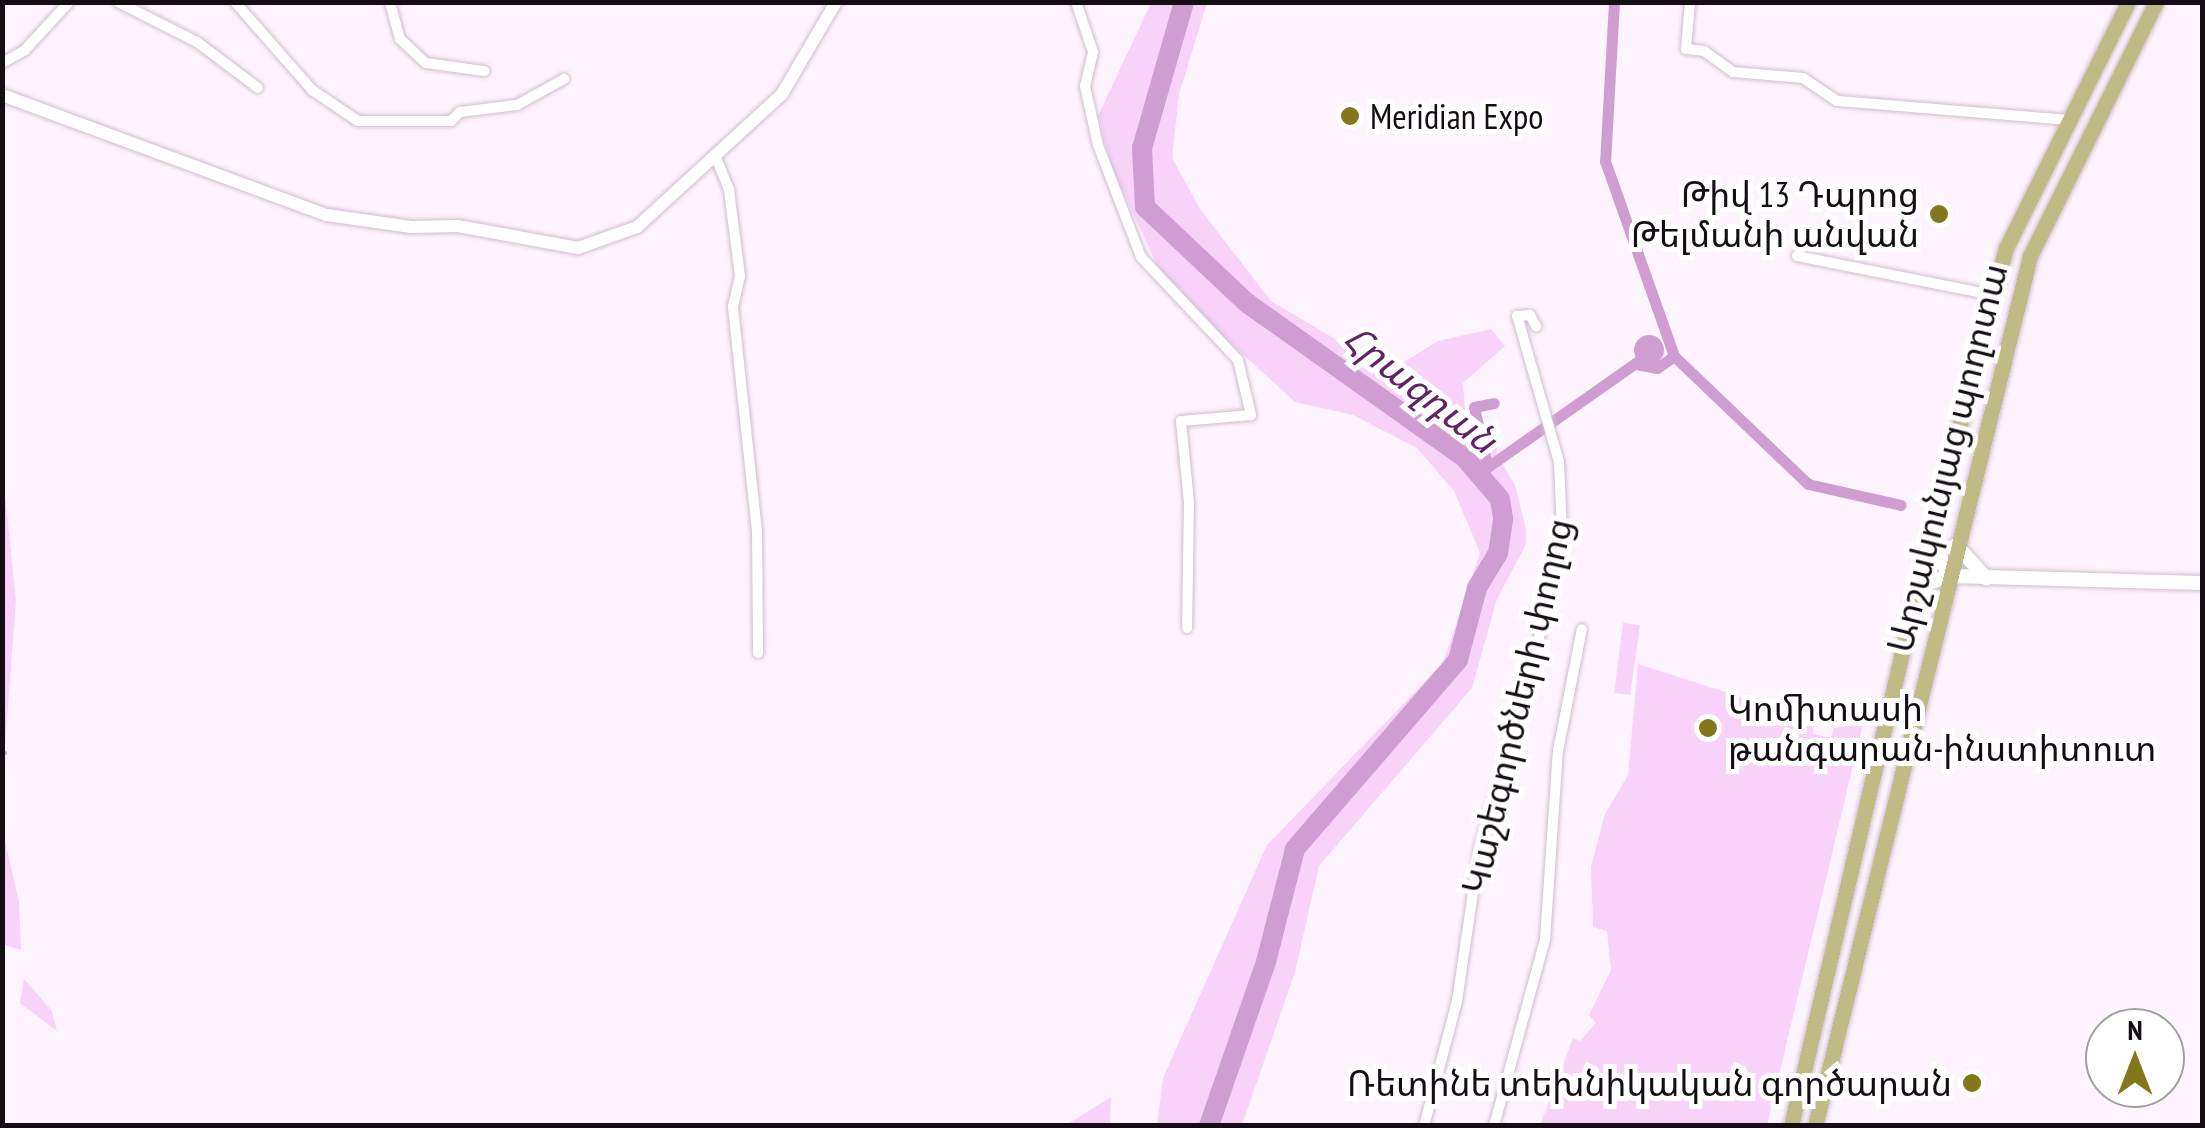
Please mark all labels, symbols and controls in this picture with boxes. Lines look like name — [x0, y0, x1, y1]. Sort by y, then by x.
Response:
place label: Meridian Expo — [1370, 95, 1543, 137]
marker: Meridian Expo — [1339, 105, 1361, 127]
place label: Թիվ 13 Դպրոց Թելմանի անվան — [1631, 173, 1919, 255]
marker: Թիվ 13 Դպրոց Թելմանի անվան — [1928, 203, 1950, 225]
street label: Արշակունյաց պողոտա — [1878, 259, 2016, 657]
water label: Հրազդան — [1335, 314, 1507, 462]
street label: Կաշեգործների փողոց — [1453, 514, 1581, 898]
place label: Կոմիտասի թանգարան-ինստիտուտ — [1728, 687, 2156, 769]
marker: Կոմիտասի թանգարան-ինստիտուտ — [1697, 717, 1719, 739]
north arrow — [2085, 1008, 2185, 1108]
text: N — [2127, 1011, 2143, 1048]
place label: Ռետինե տեխնիկական գործարան — [1347, 1062, 1952, 1104]
marker: Ռետինե տեխնիկական գործարան — [1961, 1072, 1983, 1094]

